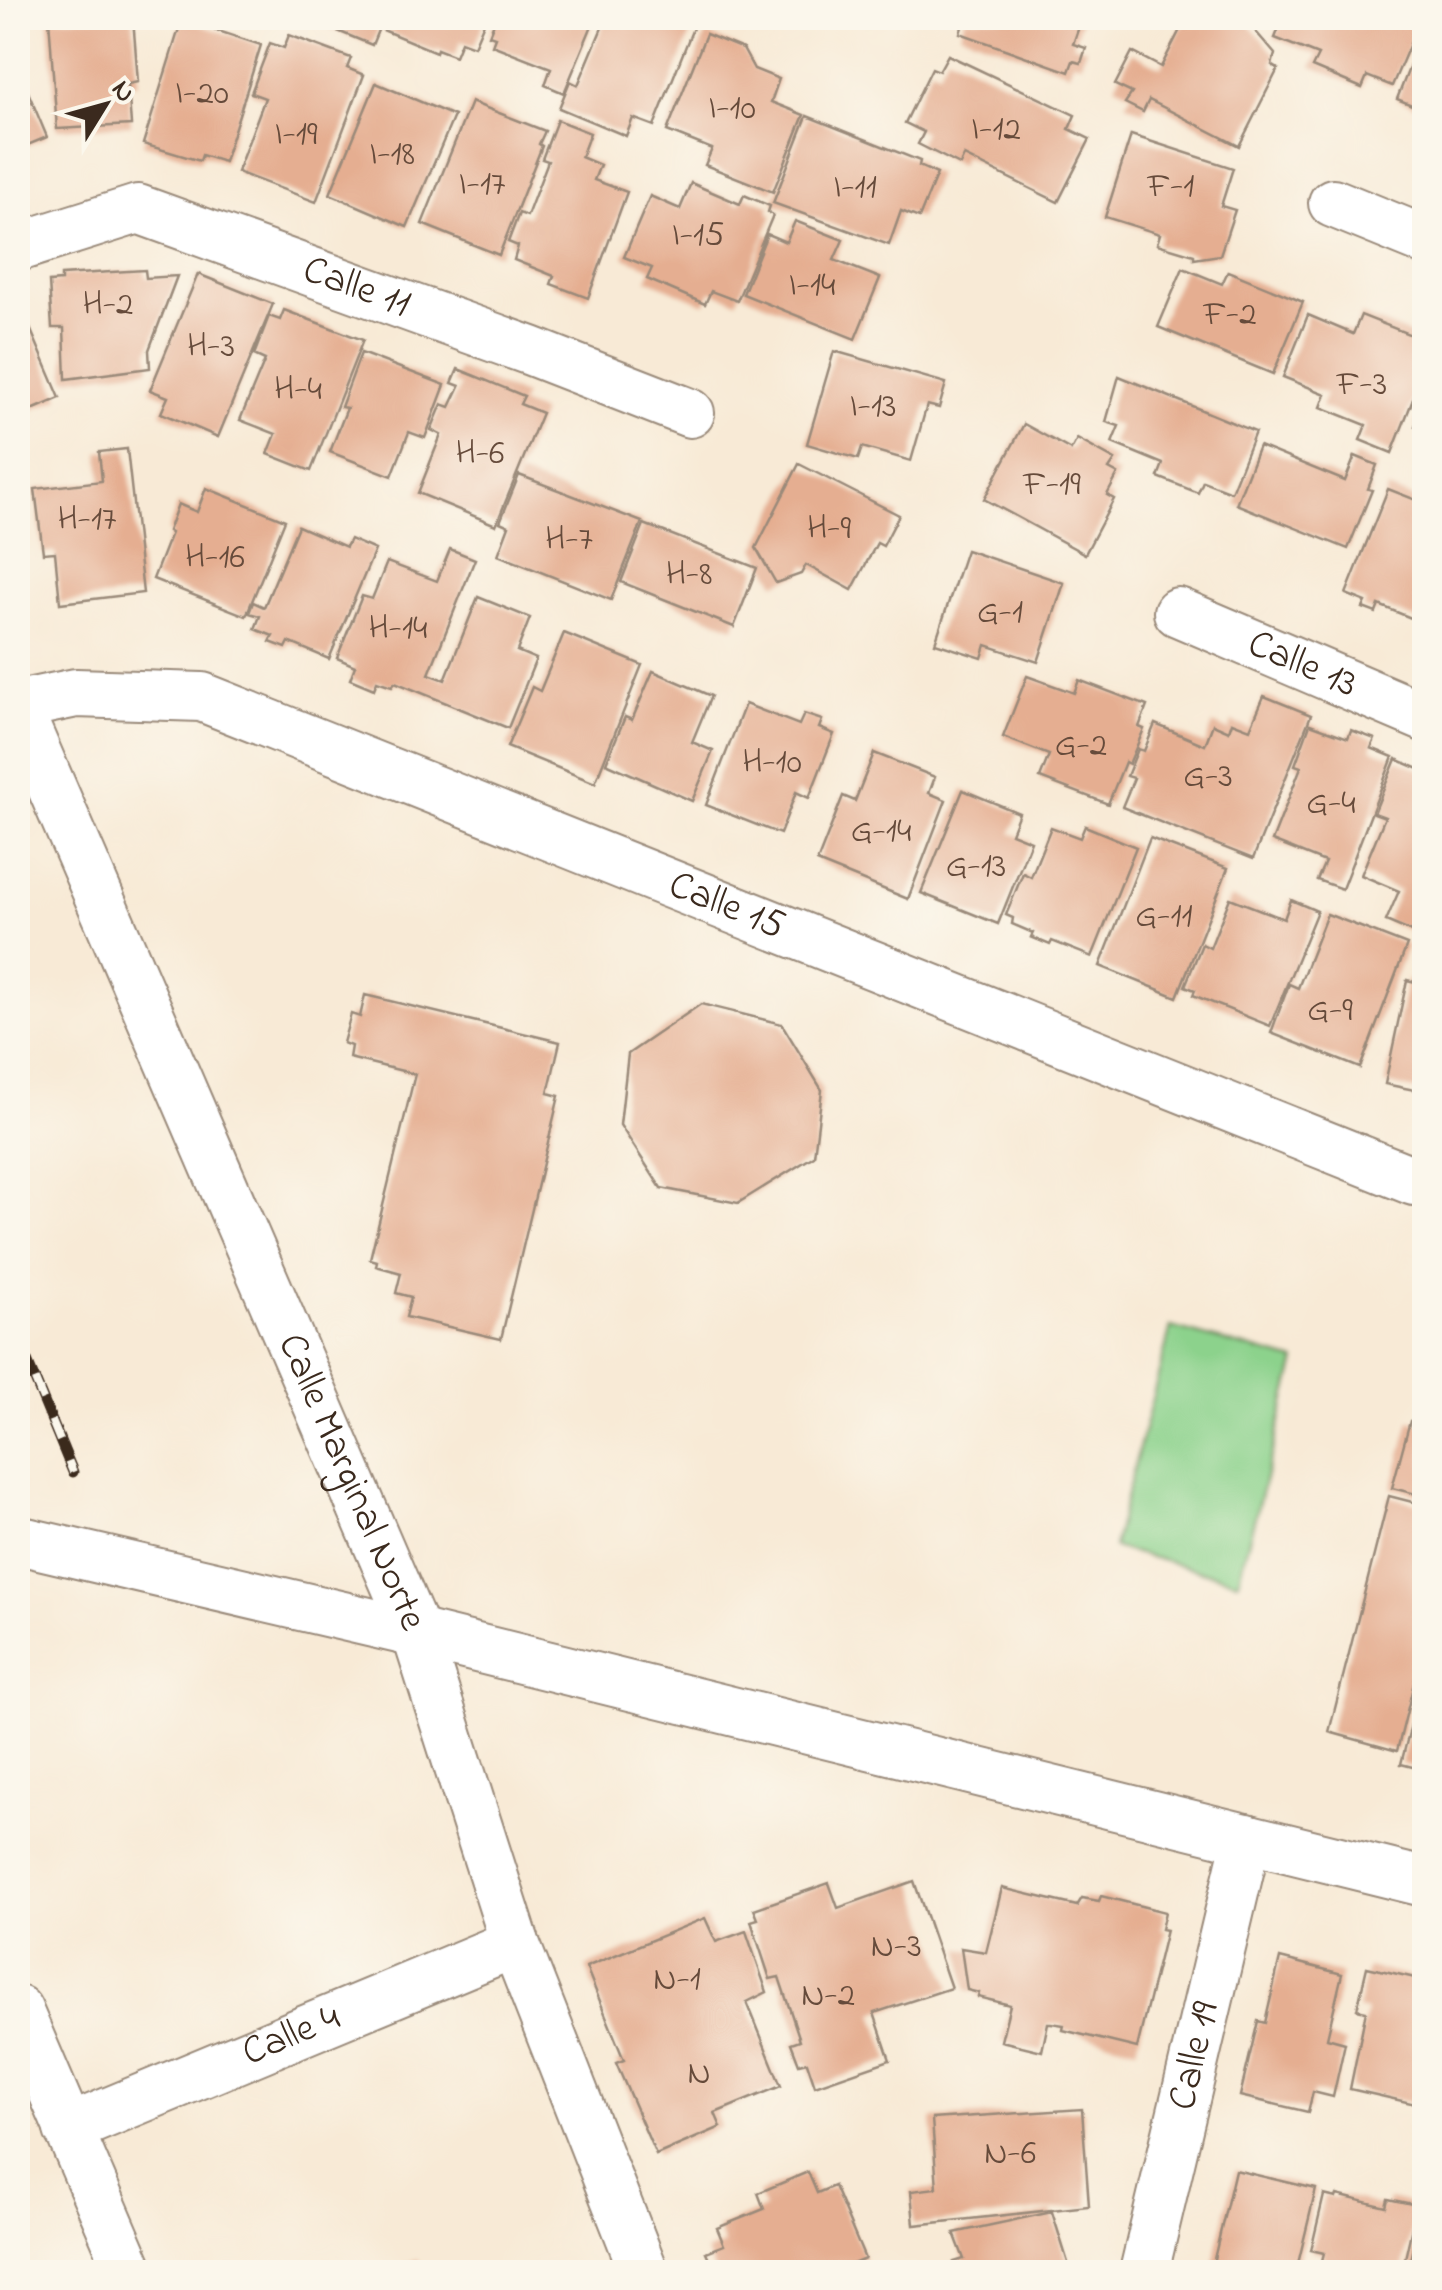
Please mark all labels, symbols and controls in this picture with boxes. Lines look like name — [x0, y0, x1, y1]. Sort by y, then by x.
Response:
north arrow — [55, 55, 155, 155]
house number: I-20 — [175, 69, 229, 120]
text: N — [100, 72, 144, 112]
house number: I-10 — [708, 84, 756, 135]
house number: I-12 — [971, 105, 1021, 156]
house number: I-19 — [274, 110, 318, 161]
house number: I-18 — [369, 130, 415, 181]
house number: I-17 — [459, 160, 505, 211]
house number: F-1 — [1147, 162, 1194, 213]
house number: I-11 — [833, 163, 877, 214]
house number: I-15 — [672, 211, 724, 262]
street label: Calle 11 — [294, 241, 418, 334]
house number: I-14 — [789, 261, 835, 312]
house number: H-2 — [83, 280, 133, 331]
house number: F-2 — [1202, 290, 1257, 341]
house number: H-3 — [187, 322, 235, 373]
house number: F-3 — [1336, 360, 1387, 411]
house number: H-4 — [274, 365, 322, 416]
house number: I-13 — [850, 382, 896, 433]
house number: H-6 — [456, 429, 504, 480]
house number: F-19 — [1022, 460, 1081, 511]
house number: H-17 — [57, 495, 117, 546]
house number: H-9 — [807, 504, 851, 555]
house number: H-7 — [545, 515, 593, 566]
house number: H-16 — [185, 533, 245, 584]
house number: H-8 — [666, 550, 712, 601]
house number: G-1 — [977, 588, 1023, 639]
house number: H-14 — [368, 604, 428, 655]
street label: Calle 13 — [1238, 615, 1366, 715]
house number: G-2 — [1055, 721, 1107, 772]
house number: H-10 — [742, 738, 802, 789]
house number: G-3 — [1183, 752, 1233, 803]
house number: G-4 — [1306, 779, 1356, 830]
house number: G-14 — [851, 807, 911, 858]
house number: G-13 — [946, 842, 1006, 893]
street label: Calle 15 — [660, 857, 793, 956]
house number: G-11 — [1135, 892, 1193, 943]
house number: G-9 — [1307, 986, 1353, 1037]
street label: Calle Marginal Norte — [261, 1325, 441, 1640]
house number: N-3 — [870, 1922, 922, 1973]
house number: N-1 — [653, 1955, 701, 2006]
house number: N-2 — [801, 1971, 855, 2022]
street label: Calle 4 — [233, 1989, 350, 2083]
street label: Calle 19 — [1154, 1996, 1237, 2116]
house number: N — [687, 2049, 711, 2100]
house number: N-6 — [984, 2129, 1036, 2180]

